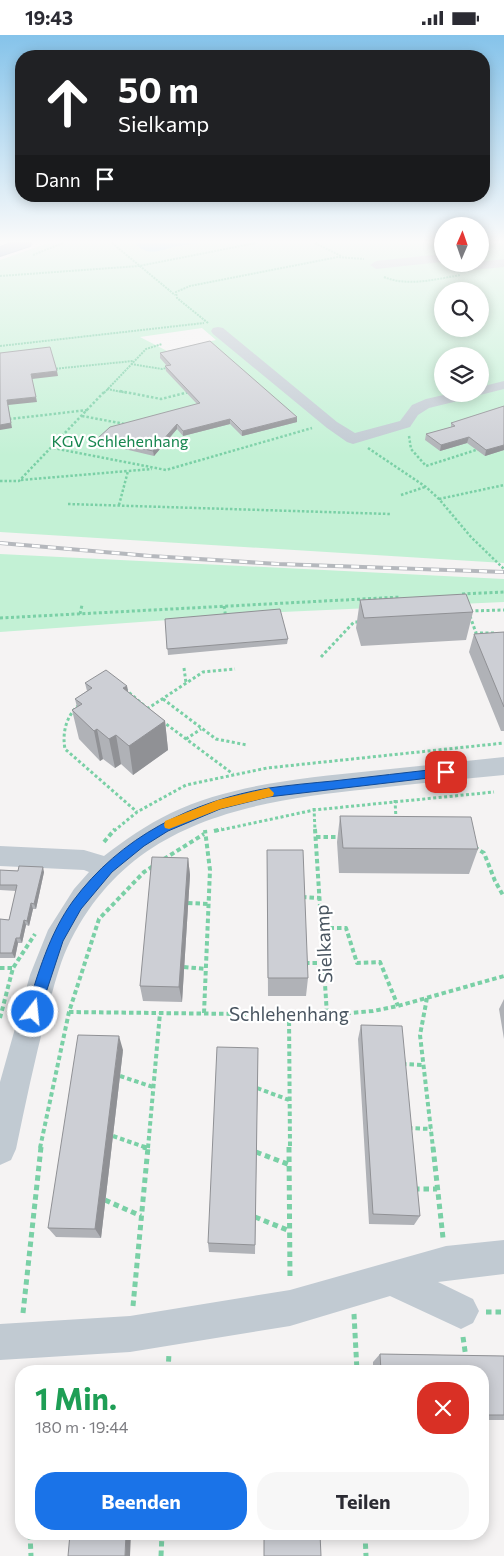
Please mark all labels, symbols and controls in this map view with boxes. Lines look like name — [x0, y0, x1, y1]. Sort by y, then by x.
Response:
text: 19:43 — [25, 6, 73, 29]
text: 50 m — [118, 67, 199, 110]
icon: ahead — [35, 70, 100, 135]
text: Sielkamp — [118, 110, 209, 137]
icon: arrive — [91, 165, 119, 193]
text: Dann — [35, 168, 81, 191]
north arrow — [434, 217, 489, 273]
map controls — [434, 217, 489, 402]
button: search — [434, 282, 489, 337]
button: layers — [434, 347, 489, 402]
park label: KGV Schlehenhang — [51, 431, 189, 450]
pin — [425, 751, 467, 793]
icon: arrive — [432, 758, 460, 786]
street label: Sielkamp — [309, 904, 337, 984]
position arrow — [6, 985, 58, 1037]
street label: Schlehenhang — [229, 1002, 349, 1025]
text: 1 Min. — [35, 1379, 117, 1416]
button: close — [417, 1382, 469, 1434]
text: 180 m · 19:44 — [35, 1417, 128, 1436]
button: Beenden — [35, 1472, 247, 1530]
button: Teilen — [257, 1472, 469, 1530]

